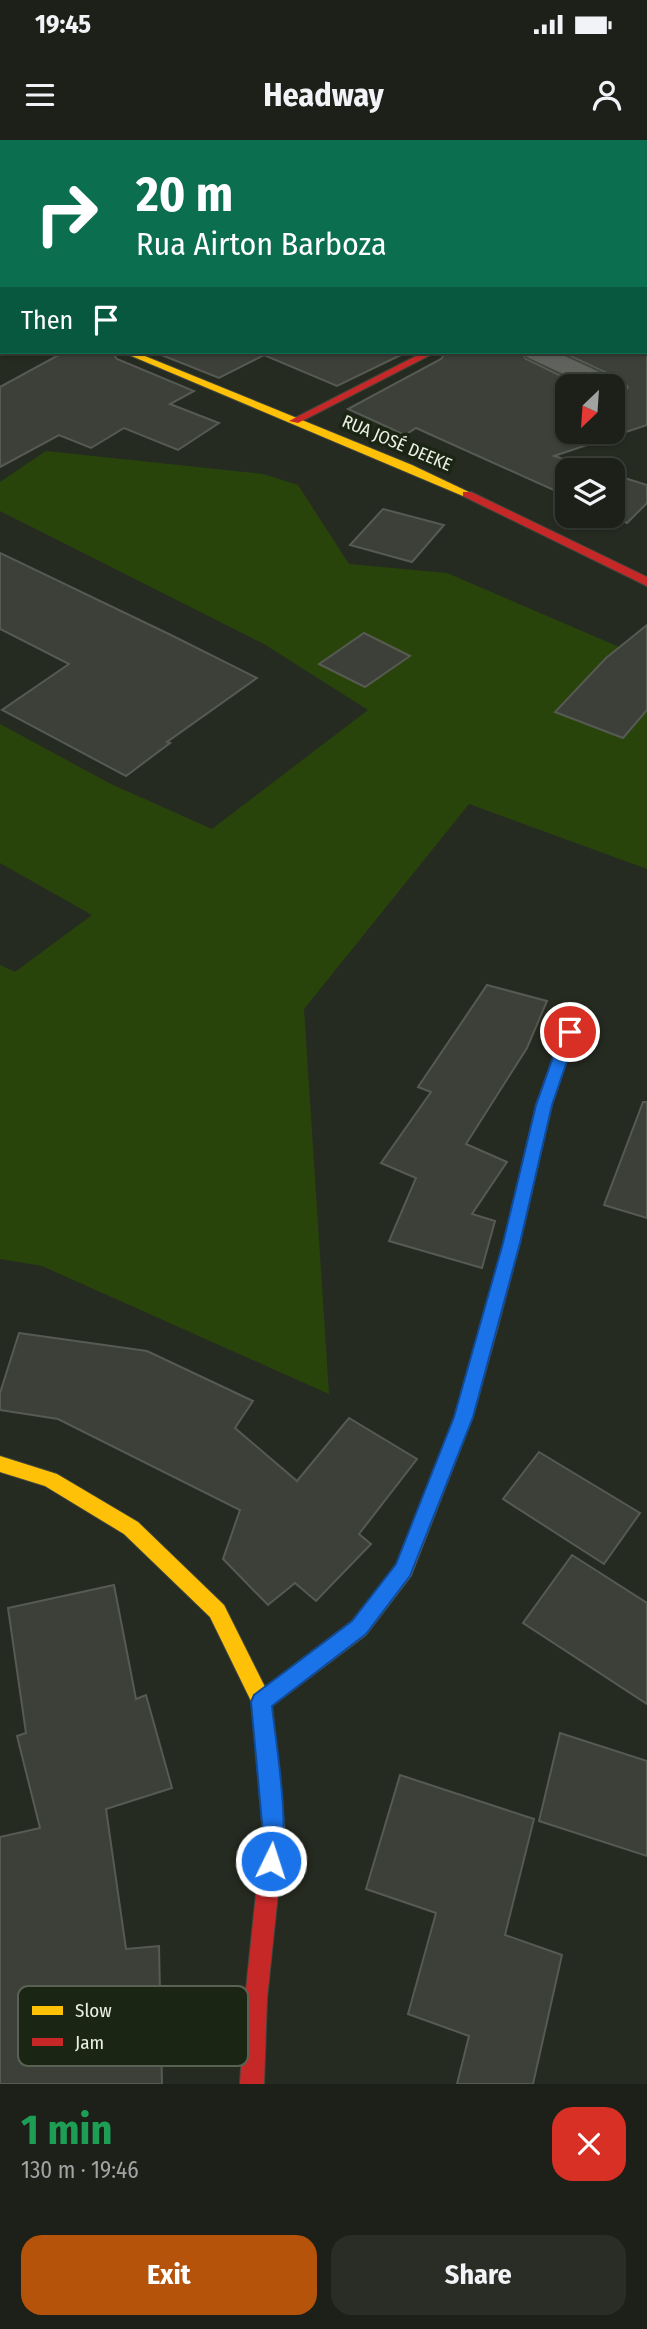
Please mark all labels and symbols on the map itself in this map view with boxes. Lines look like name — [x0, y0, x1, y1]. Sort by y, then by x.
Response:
north arrow — [555, 374, 625, 444]
street label: RUA JOSÉ DEEKE — [339, 409, 456, 476]
pin — [540, 1002, 600, 1062]
position arrow — [234, 1824, 308, 1898]
legend — [18, 1986, 248, 2066]
text: Slow — [75, 1999, 112, 2022]
text: Jam — [75, 2031, 104, 2054]

